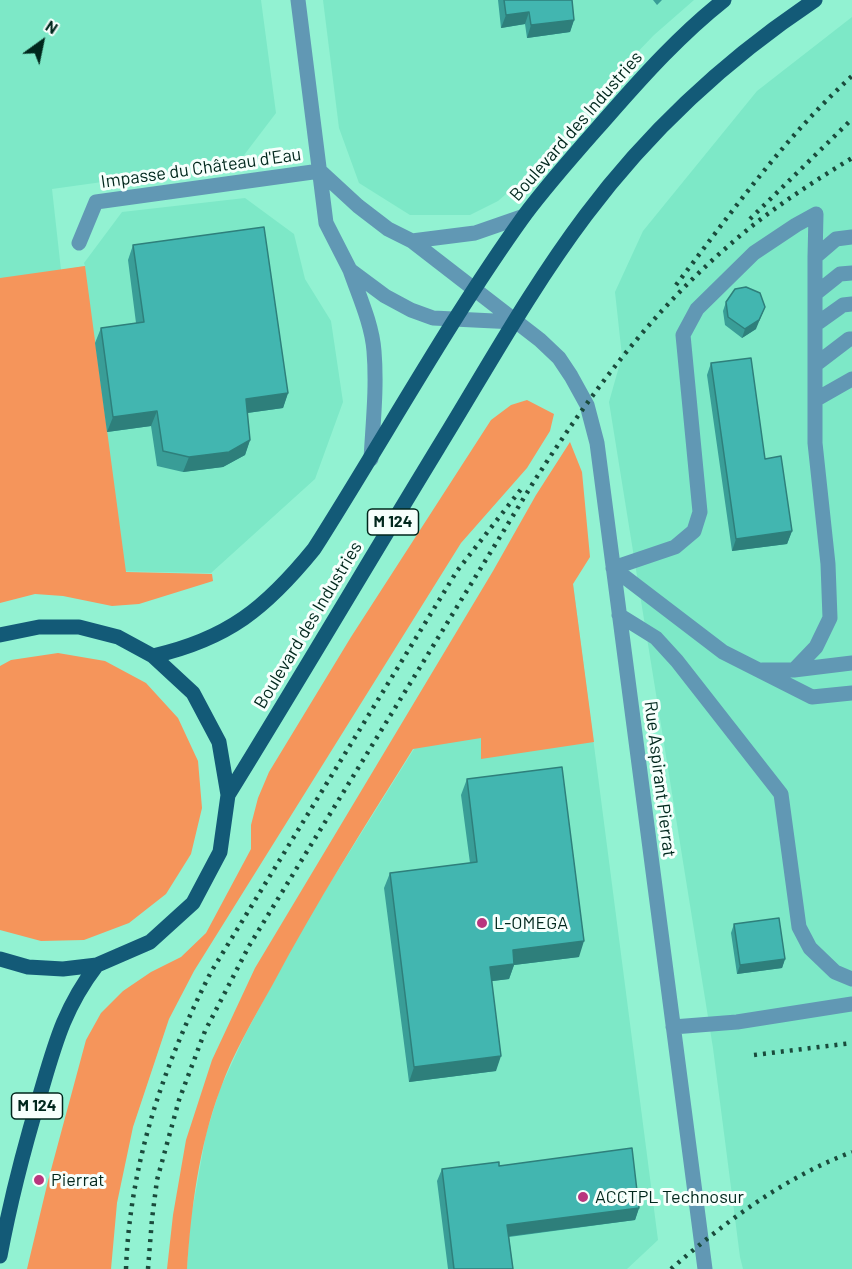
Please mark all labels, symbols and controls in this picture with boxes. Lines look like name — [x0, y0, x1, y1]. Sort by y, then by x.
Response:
north arrow — [12, 12, 72, 72]
text: N — [42, 16, 62, 37]
street label: Boulevard des Industries — [505, 47, 647, 205]
street label: Impasse du Château d'Eau — [99, 143, 303, 193]
road number: M 124 — [368, 509, 418, 535]
street label: Boulevard des Industries — [249, 537, 367, 713]
street label: Rue Aspirant Pierrat — [640, 700, 680, 858]
place label: L-OMEGA — [494, 912, 568, 934]
marker: L-OMEGA — [475, 916, 489, 930]
road number: M 124 — [12, 1093, 63, 1119]
place label: Pierrat — [51, 1169, 105, 1191]
marker: Pierrat — [32, 1173, 46, 1187]
place label: ACCTPL Technosur — [595, 1186, 744, 1208]
marker: ACCTPL Technosur — [576, 1190, 590, 1204]

